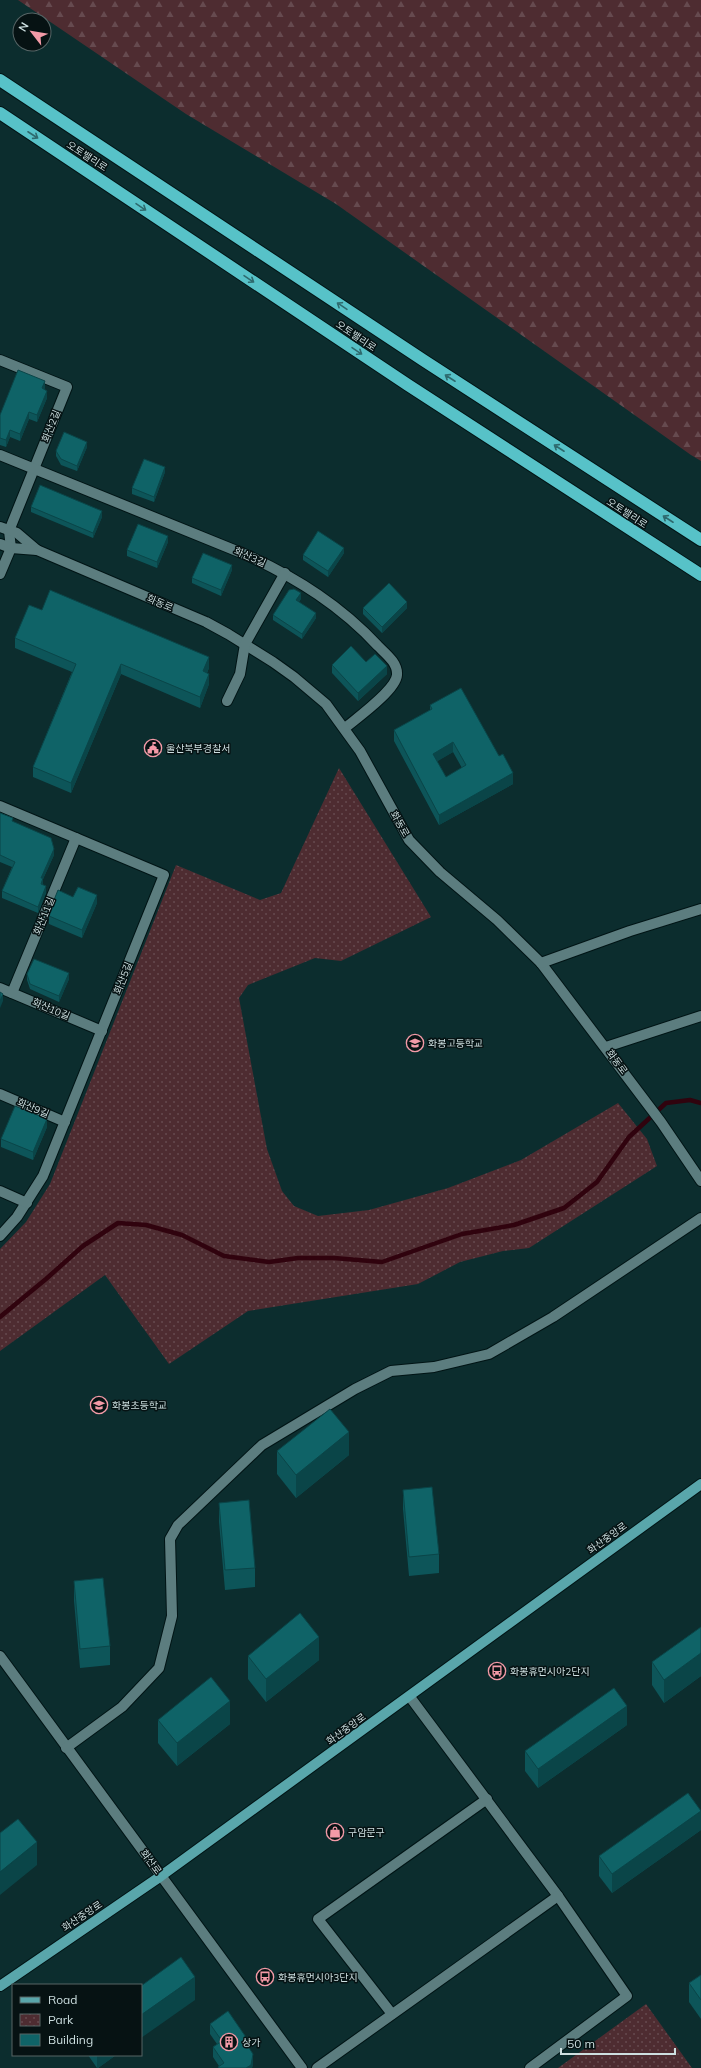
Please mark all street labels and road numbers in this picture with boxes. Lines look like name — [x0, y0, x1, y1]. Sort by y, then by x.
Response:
street label: 오토밸리로 — [64, 138, 110, 174]
street label: 오토밸리로 — [333, 318, 379, 354]
street label: 화산2길 — [39, 408, 63, 444]
street label: 오토밸리로 — [604, 495, 650, 531]
street label: 화산3길 — [232, 544, 268, 570]
street label: 화동로 — [145, 592, 175, 614]
street label: 화동로 — [387, 809, 413, 839]
street label: 화산11길 — [31, 895, 57, 937]
street label: 화산5길 — [111, 960, 135, 996]
street label: 화산10길 — [30, 995, 72, 1023]
street label: 화동로 — [604, 1047, 630, 1077]
street label: 화산9길 — [15, 1095, 51, 1121]
street label: 화산중앙로 — [585, 1519, 629, 1557]
street label: 화산중앙로 — [324, 1710, 368, 1748]
street label: 화산로 — [138, 1847, 164, 1877]
street label: 화산중앙로 — [59, 1898, 105, 1934]

